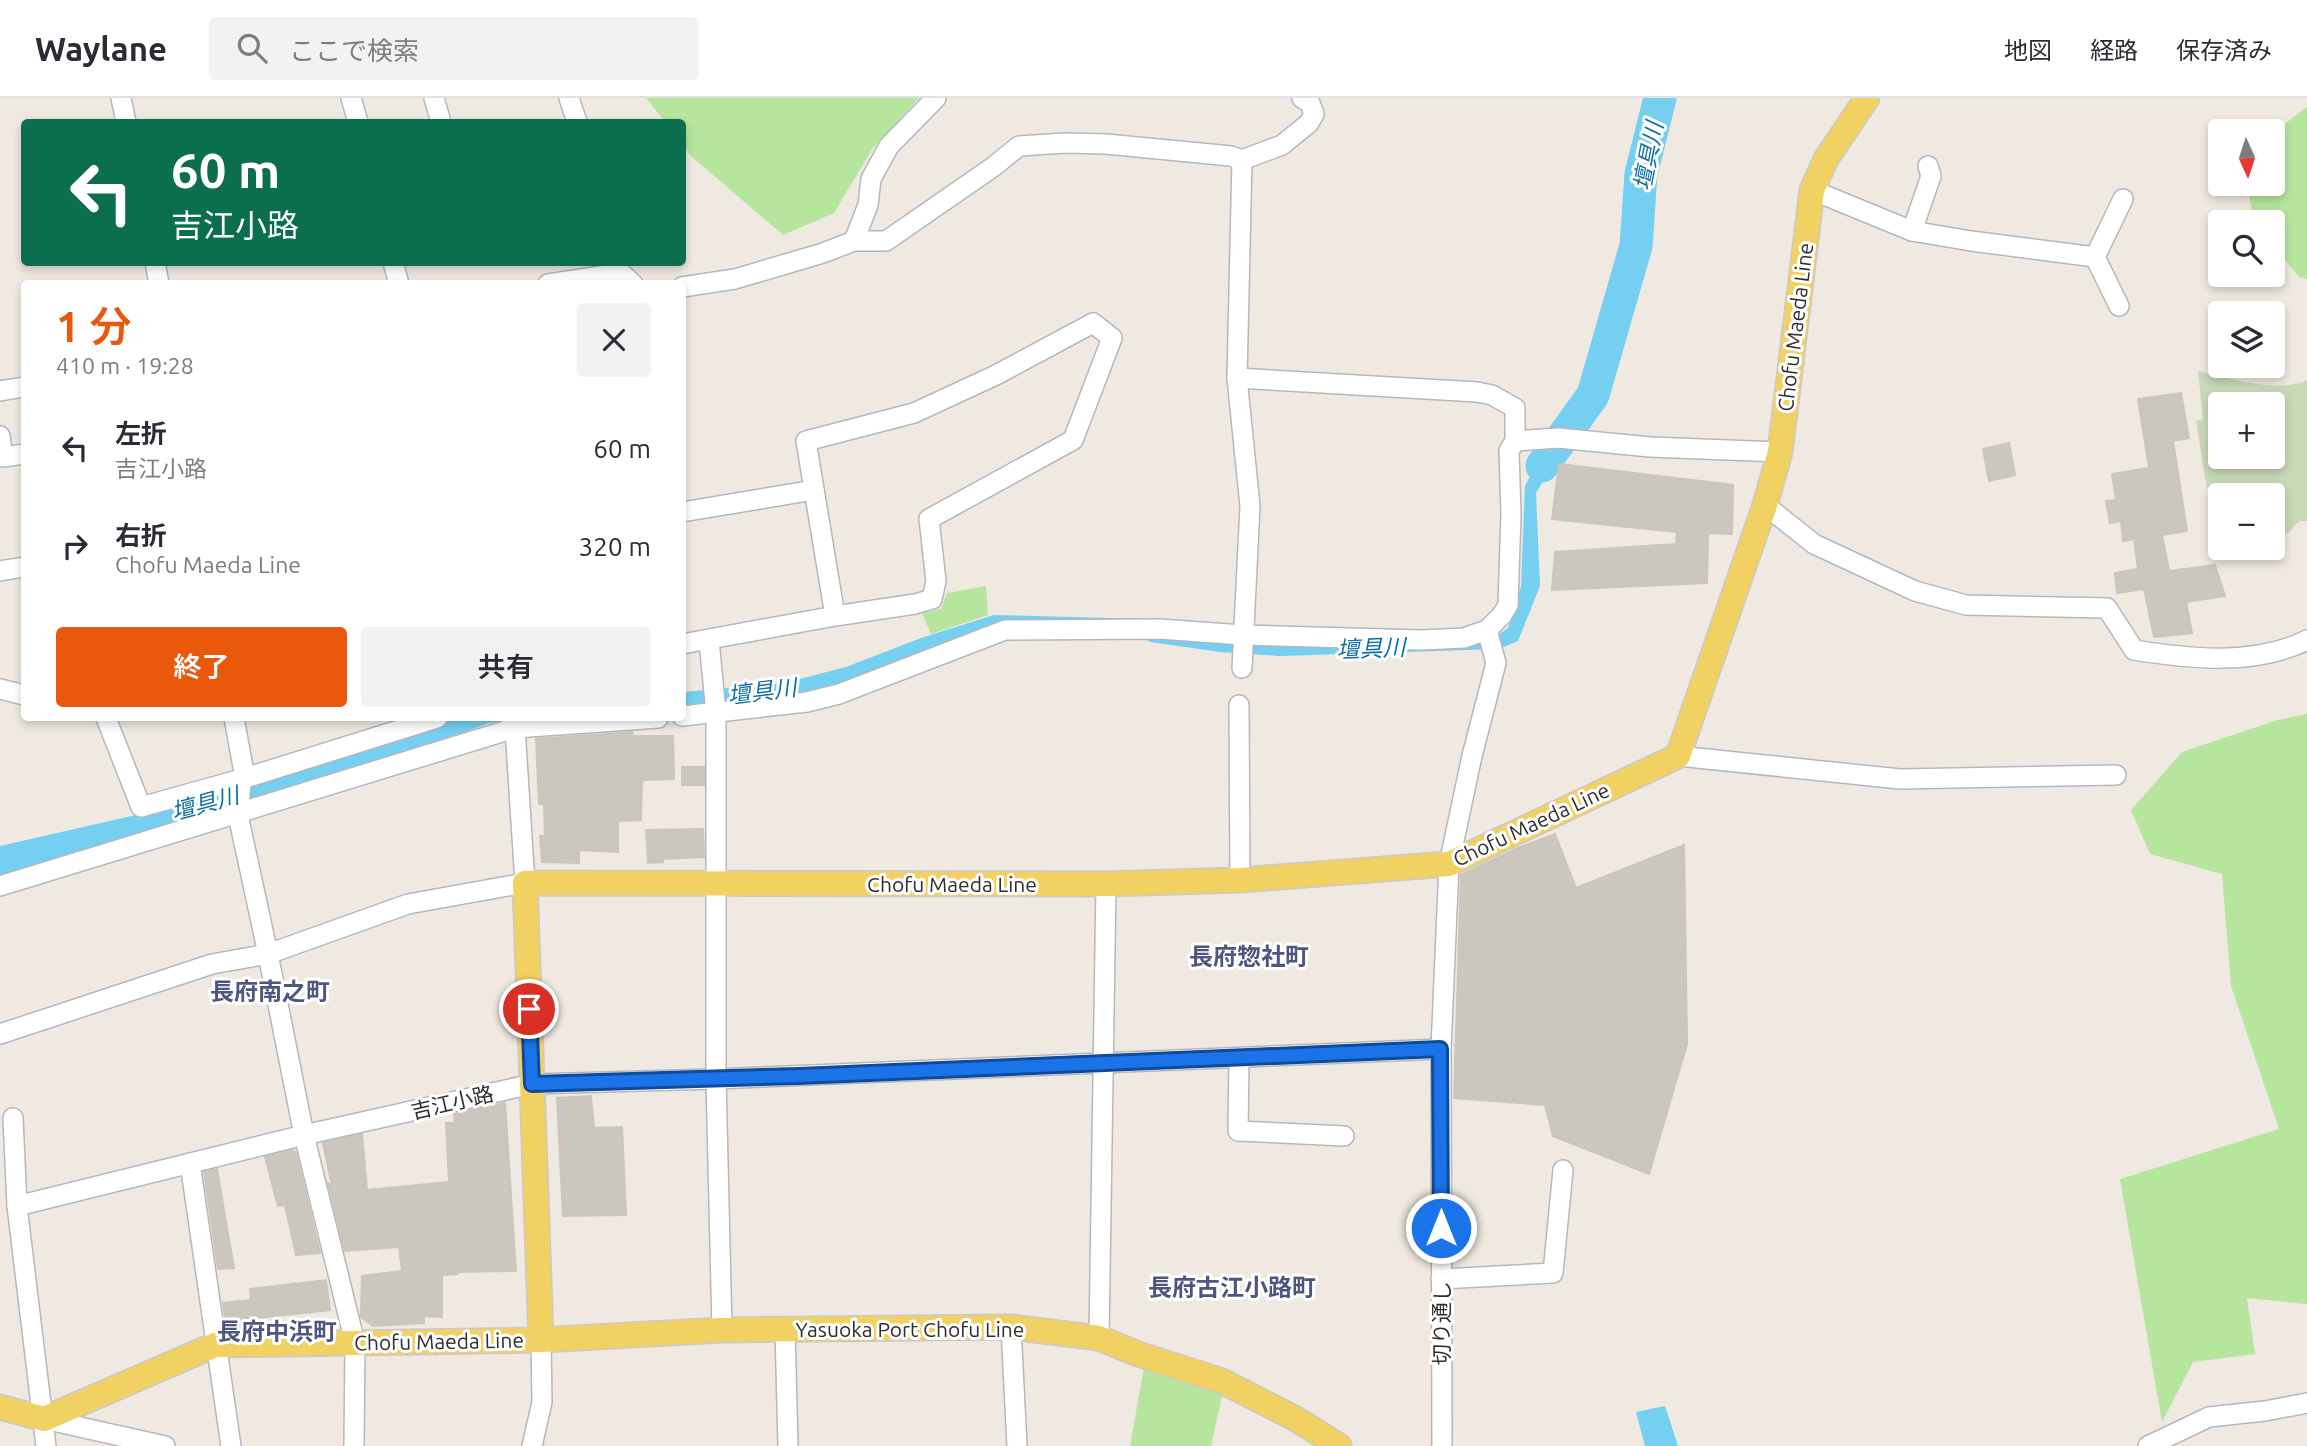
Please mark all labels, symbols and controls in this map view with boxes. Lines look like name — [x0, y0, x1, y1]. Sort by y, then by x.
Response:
search box — [209, 17, 699, 80]
icon: search — [233, 29, 271, 67]
text: Waylane — [35, 30, 167, 67]
text: ここで検索 — [289, 36, 419, 65]
text: 地図 — [2004, 37, 2052, 64]
text: 経路 — [2090, 37, 2138, 64]
text: 保存済み — [2176, 37, 2272, 64]
water label: 壇具川 — [1629, 117, 1667, 192]
north arrow — [2208, 119, 2286, 196]
map controls — [2208, 119, 2285, 560]
text: 60 m — [171, 142, 280, 197]
icon: left — [56, 147, 147, 238]
text: 吉江小路 — [171, 207, 299, 243]
button: search — [2208, 210, 2285, 287]
street label: Chofu Maeda Line — [1773, 241, 1817, 413]
button: layers — [2208, 301, 2285, 378]
text: 1 分 — [56, 303, 132, 350]
button: close — [577, 303, 651, 377]
text: 410 m · 19:28 — [56, 353, 194, 378]
button: + — [2208, 392, 2285, 469]
text: 左折 — [115, 419, 167, 448]
icon: left — [56, 429, 94, 467]
text: 60 m — [593, 434, 651, 463]
text: 吉江小路 — [115, 456, 207, 481]
button: − — [2208, 483, 2285, 560]
text: 右折 — [115, 521, 167, 550]
icon: right — [56, 527, 94, 565]
text: 320 m — [579, 532, 651, 561]
text: Chofu Maeda Line — [115, 552, 301, 577]
button: 終了 — [56, 627, 347, 707]
button: 共有 — [361, 627, 651, 707]
water label: 壇具川 — [1336, 634, 1409, 662]
water label: 壇具川 — [726, 674, 801, 708]
street label: Chofu Maeda Line — [1449, 777, 1613, 871]
water label: 壇具川 — [168, 781, 244, 824]
street label: Chofu Maeda Line — [867, 872, 1037, 896]
district label: 長府惣社町 — [1189, 943, 1309, 970]
district label: 長府南之町 — [210, 978, 330, 1005]
pin — [499, 979, 559, 1039]
icon: arrive — [510, 990, 548, 1028]
street label: 吉江小路 — [408, 1081, 496, 1123]
position arrow — [1404, 1191, 1478, 1265]
district label: 長府古江小路町 — [1148, 1274, 1316, 1301]
street label: 切り通し — [1429, 1281, 1453, 1365]
street label: Yasuoka Port Chofu Line — [796, 1317, 1024, 1341]
district label: 長府中浜町 — [217, 1318, 337, 1345]
street label: Chofu Maeda Line — [354, 1328, 524, 1354]

